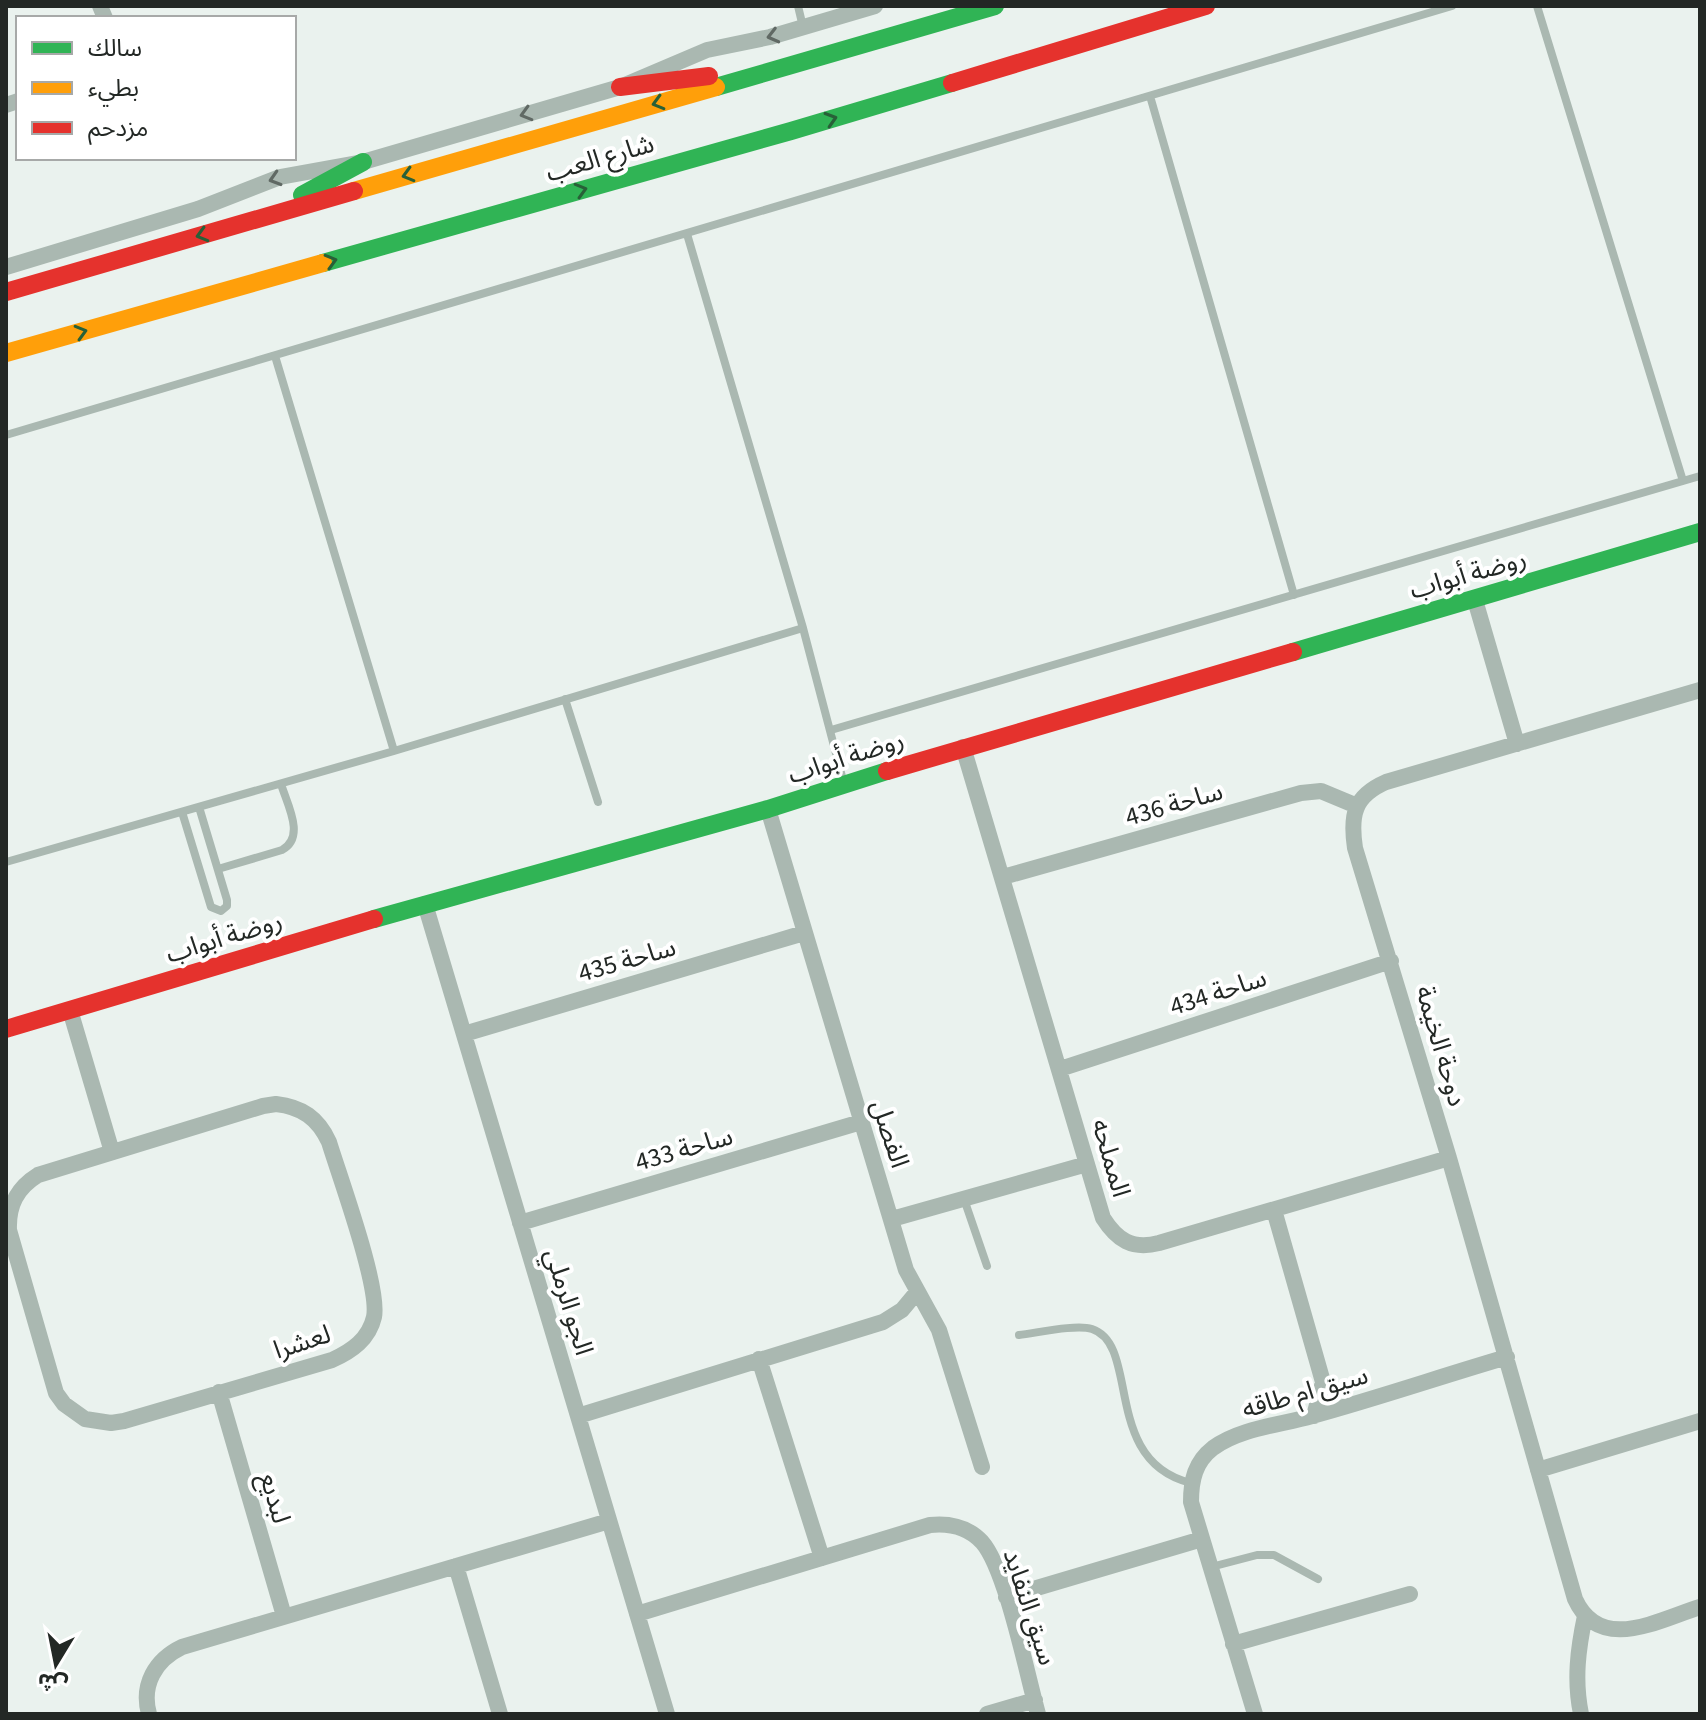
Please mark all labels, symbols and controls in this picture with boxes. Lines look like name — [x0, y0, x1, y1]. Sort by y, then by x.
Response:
legend — [16, 16, 296, 160]
one-way arrow — [767, 26, 781, 43]
text: سالك — [88, 31, 142, 66]
text: بطيء — [88, 71, 139, 107]
one-way arrow — [651, 94, 665, 110]
one-way arrow — [520, 105, 534, 121]
text: مزدحم — [88, 111, 148, 146]
one-way arrow — [824, 112, 838, 128]
street label: شارع العب — [542, 125, 658, 191]
one-way arrow — [402, 166, 415, 182]
one-way arrow — [269, 170, 282, 186]
one-way arrow — [574, 183, 588, 199]
one-way arrow — [196, 226, 210, 242]
one-way arrow — [324, 254, 338, 270]
one-way arrow — [74, 324, 88, 341]
street label: روضة أبواب — [1405, 540, 1531, 608]
street label: روضة أبواب — [783, 721, 909, 793]
street label: ساحة 436 — [1121, 772, 1227, 836]
street label: روضة أبواب — [161, 902, 287, 972]
street label: ساحة 435 — [574, 928, 680, 992]
street label: ساحة 434 — [1165, 959, 1271, 1025]
street label: دوحة الخيمة — [1406, 981, 1476, 1111]
street label: الفصل — [862, 1095, 918, 1173]
street label: المملحه — [1082, 1114, 1140, 1202]
street label: ساحة 433 — [631, 1117, 737, 1181]
street label: الجو الرملي — [534, 1244, 603, 1360]
street label: لعشرا — [269, 1315, 335, 1369]
street label: سيق ام طاقه — [1238, 1356, 1373, 1429]
street label: لبديع — [249, 1468, 300, 1528]
street label: سيق النفايد — [994, 1544, 1066, 1670]
north arrow — [16, 1624, 96, 1704]
text: ش — [35, 1664, 70, 1701]

